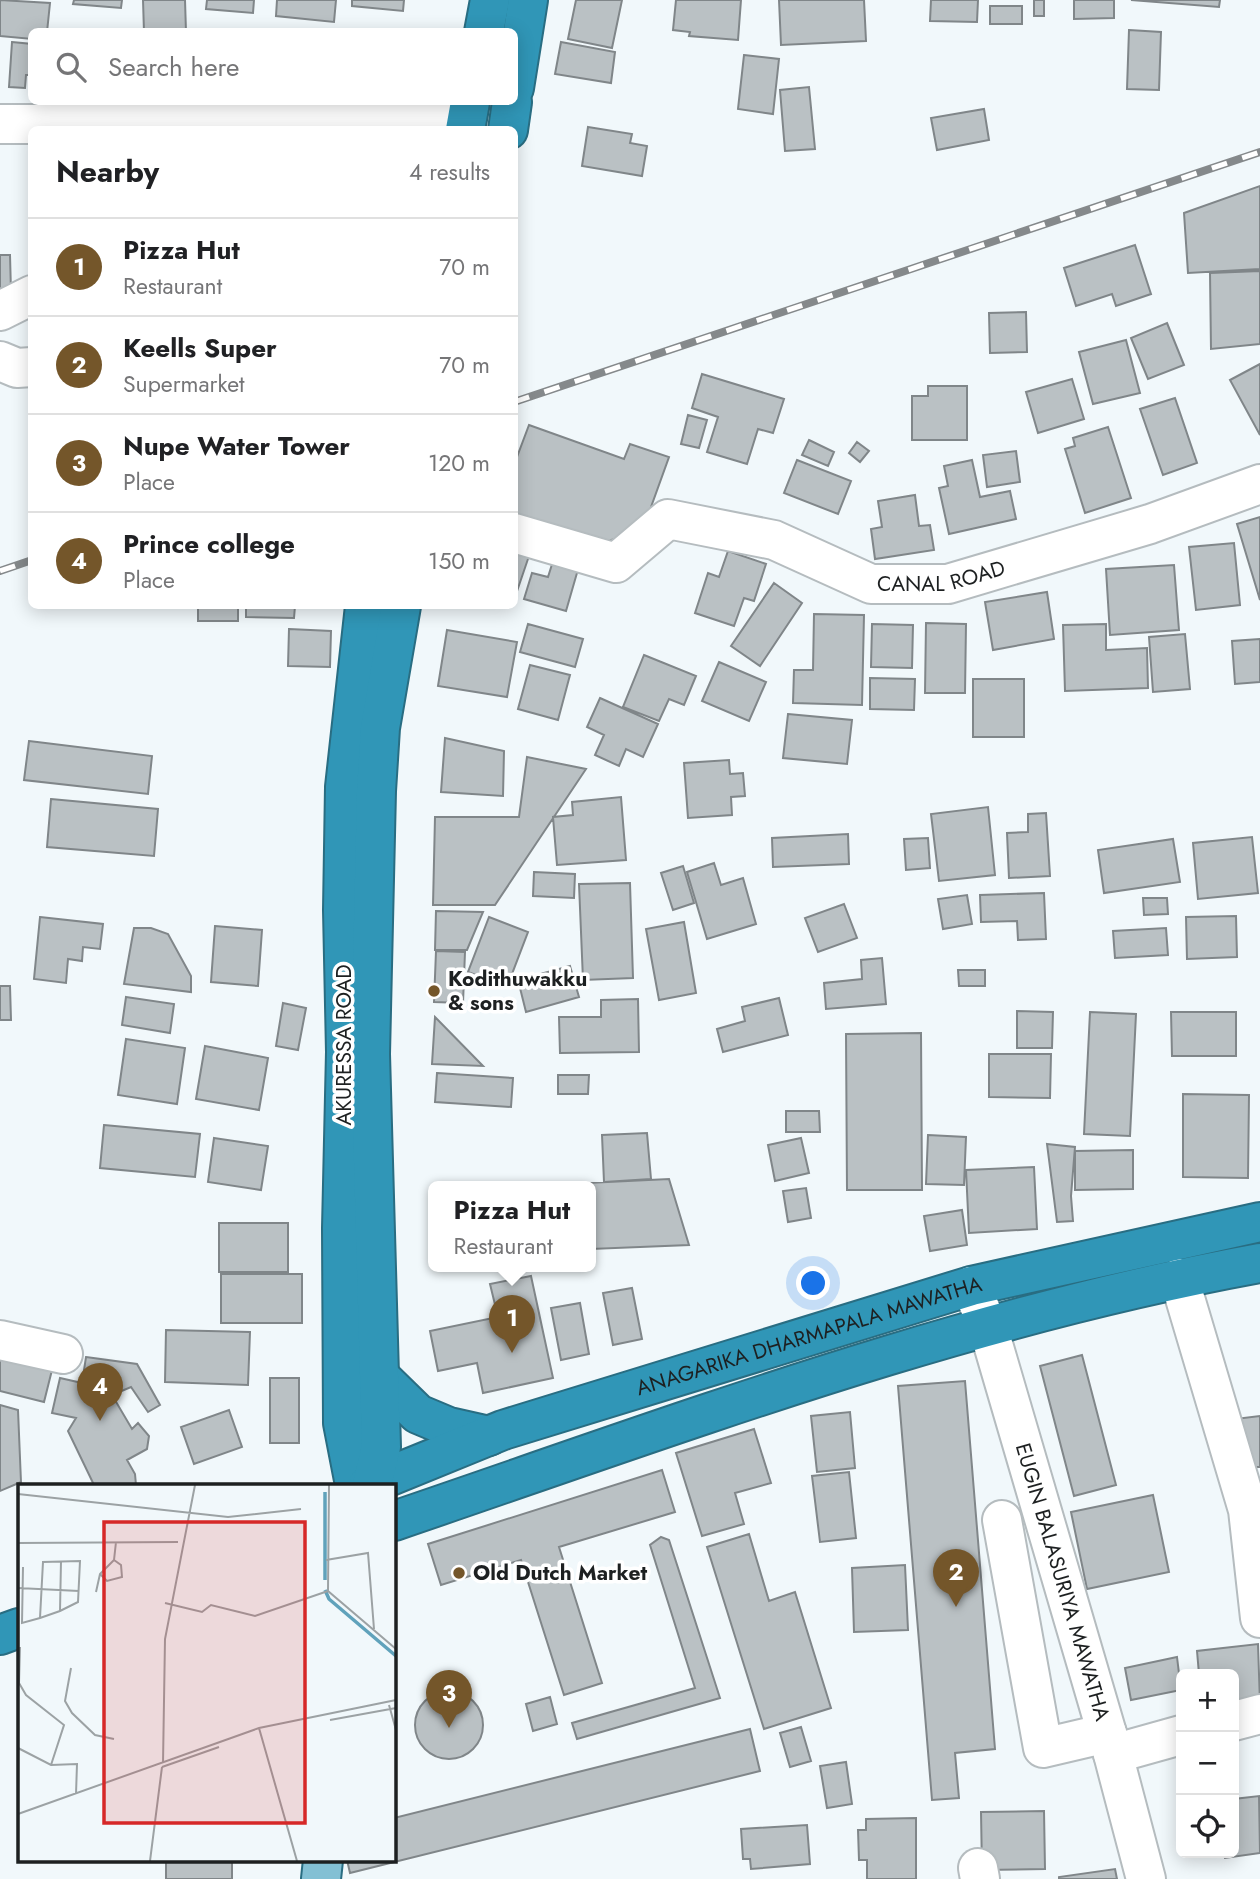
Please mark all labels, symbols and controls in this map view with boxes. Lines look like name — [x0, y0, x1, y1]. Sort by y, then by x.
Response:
search box — [28, 28, 518, 105]
icon: search — [52, 48, 90, 86]
text: Search here — [108, 48, 240, 86]
text: Nearby — [56, 150, 159, 193]
text: 4 results — [409, 155, 490, 189]
text: Pizza Hut — [123, 231, 240, 269]
text: 1 — [73, 250, 85, 284]
text: 70 m — [439, 250, 490, 284]
text: Restaurant — [123, 269, 222, 303]
text: Keells Super — [123, 329, 277, 367]
text: 2 — [71, 348, 87, 382]
text: 70 m — [439, 348, 490, 382]
text: Supermarket — [123, 367, 245, 401]
text: Nupe Water Tower — [123, 427, 350, 465]
text: 3 — [72, 446, 86, 480]
text: 120 m — [428, 446, 490, 480]
text: Place — [123, 465, 175, 499]
text: Prince college — [123, 525, 295, 563]
text: 4 — [71, 544, 87, 578]
text: 150 m — [428, 544, 490, 578]
street label: CANAL ROAD — [877, 553, 1009, 599]
text: Place — [123, 563, 175, 597]
street label: AKURESSA ROAD — [329, 964, 359, 1126]
place label: Kodithuwakku & sons — [448, 964, 587, 1018]
marker: Kodithuwakku & sons — [426, 983, 442, 999]
popup — [428, 1181, 596, 1272]
text: Pizza Hut — [454, 1191, 570, 1229]
text: Restaurant — [454, 1229, 553, 1263]
your location — [796, 1266, 830, 1300]
street label: ANAGARIKA DHARMAPALA MAWATHA — [632, 1269, 985, 1403]
pin: 1 — [489, 1295, 535, 1353]
pin: 4 — [77, 1363, 123, 1421]
street label: EUGIN BALASURIYA MAWATHA — [1008, 1440, 1118, 1724]
inset map — [18, 1484, 396, 1862]
pin: 2 — [933, 1549, 979, 1607]
place label: Old Dutch Market — [473, 1558, 647, 1588]
marker: Old Dutch Market — [451, 1565, 467, 1581]
map controls — [1176, 1669, 1239, 1858]
button: + — [1176, 1669, 1239, 1732]
pin: 3 — [426, 1670, 472, 1728]
button: − — [1176, 1732, 1239, 1795]
button: locate — [1176, 1795, 1239, 1858]

